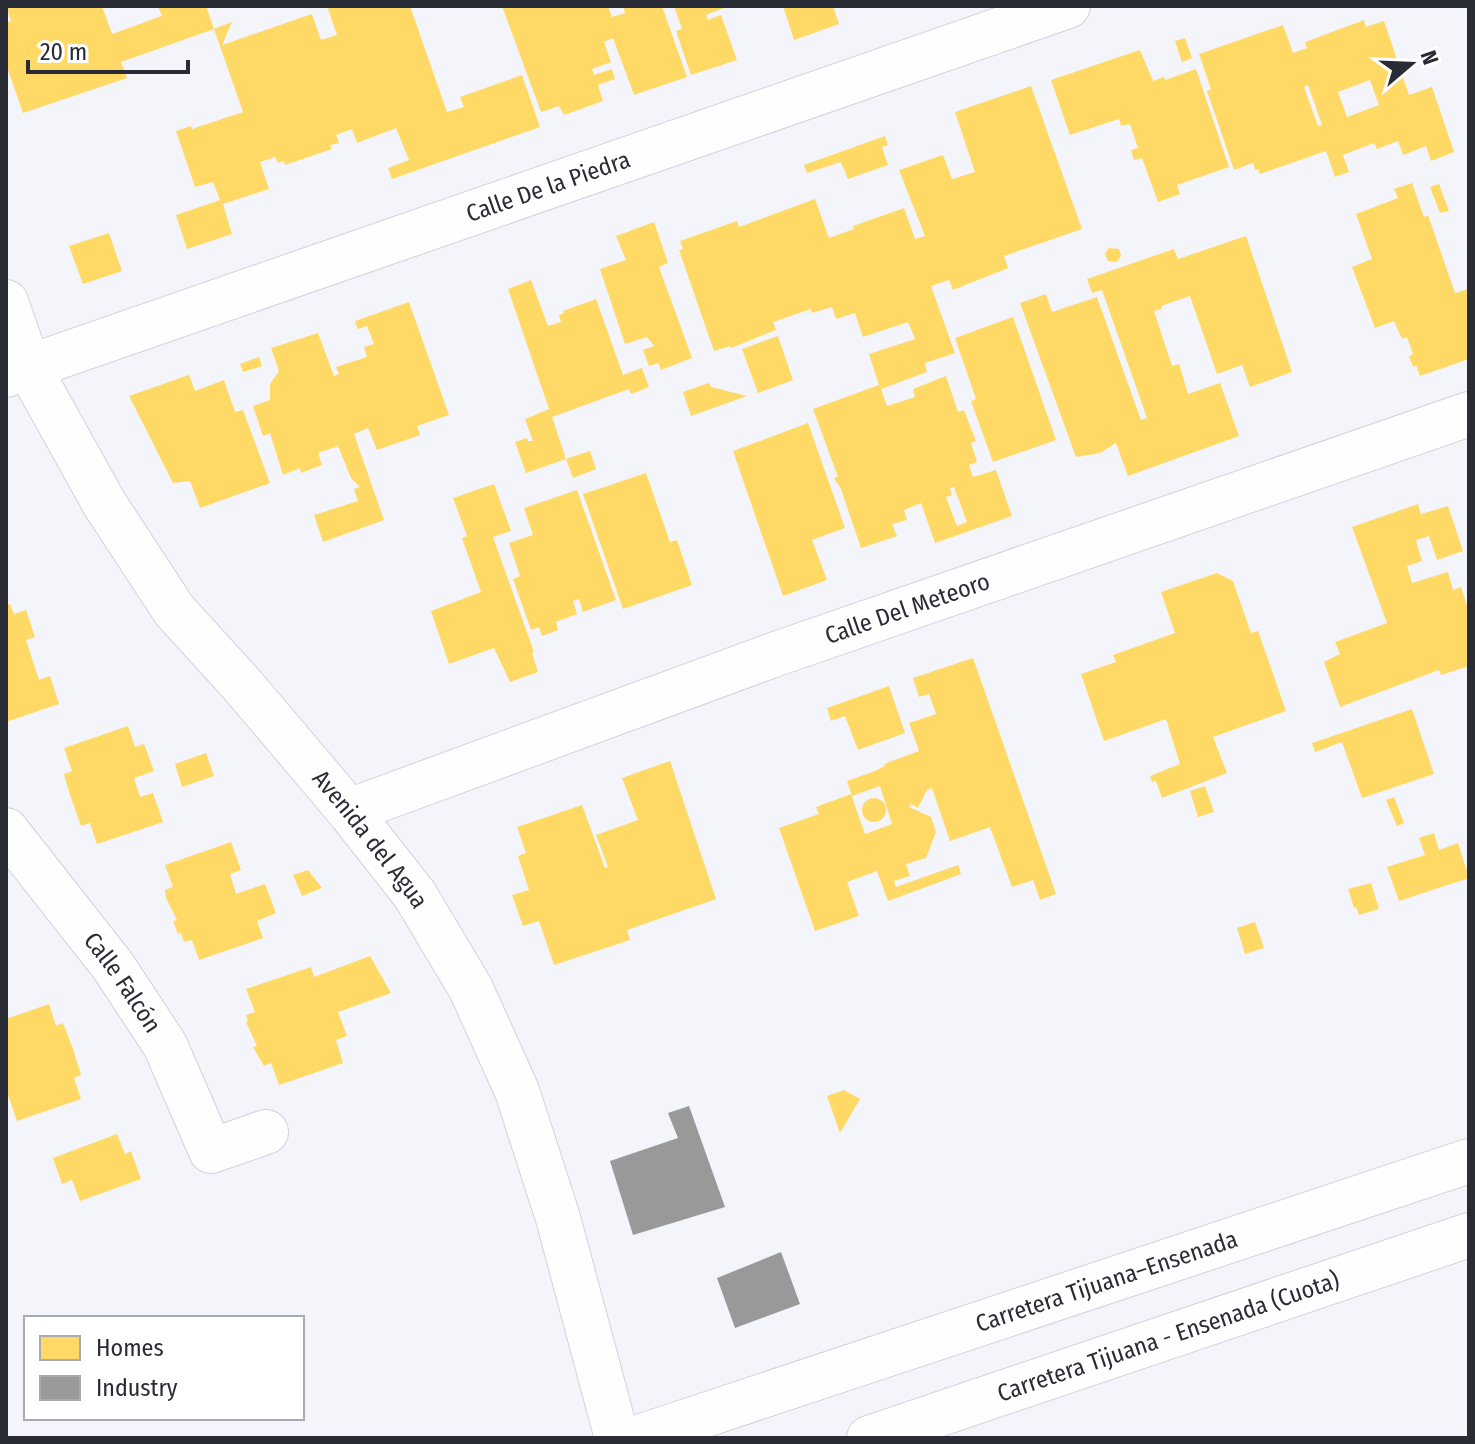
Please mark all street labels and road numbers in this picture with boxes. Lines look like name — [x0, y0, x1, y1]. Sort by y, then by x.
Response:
street label: Calle De la Piedra — [463, 145, 634, 228]
street label: Calle Del Meteoro — [821, 567, 994, 650]
street label: Avenida del Agua — [307, 764, 434, 913]
street label: Calle Falcón — [78, 927, 167, 1038]
street label: Carretera Tijuana–Ensenada — [972, 1225, 1241, 1338]
street label: Carretera Tijuana - Ensenada (Cuota) — [994, 1266, 1343, 1408]

